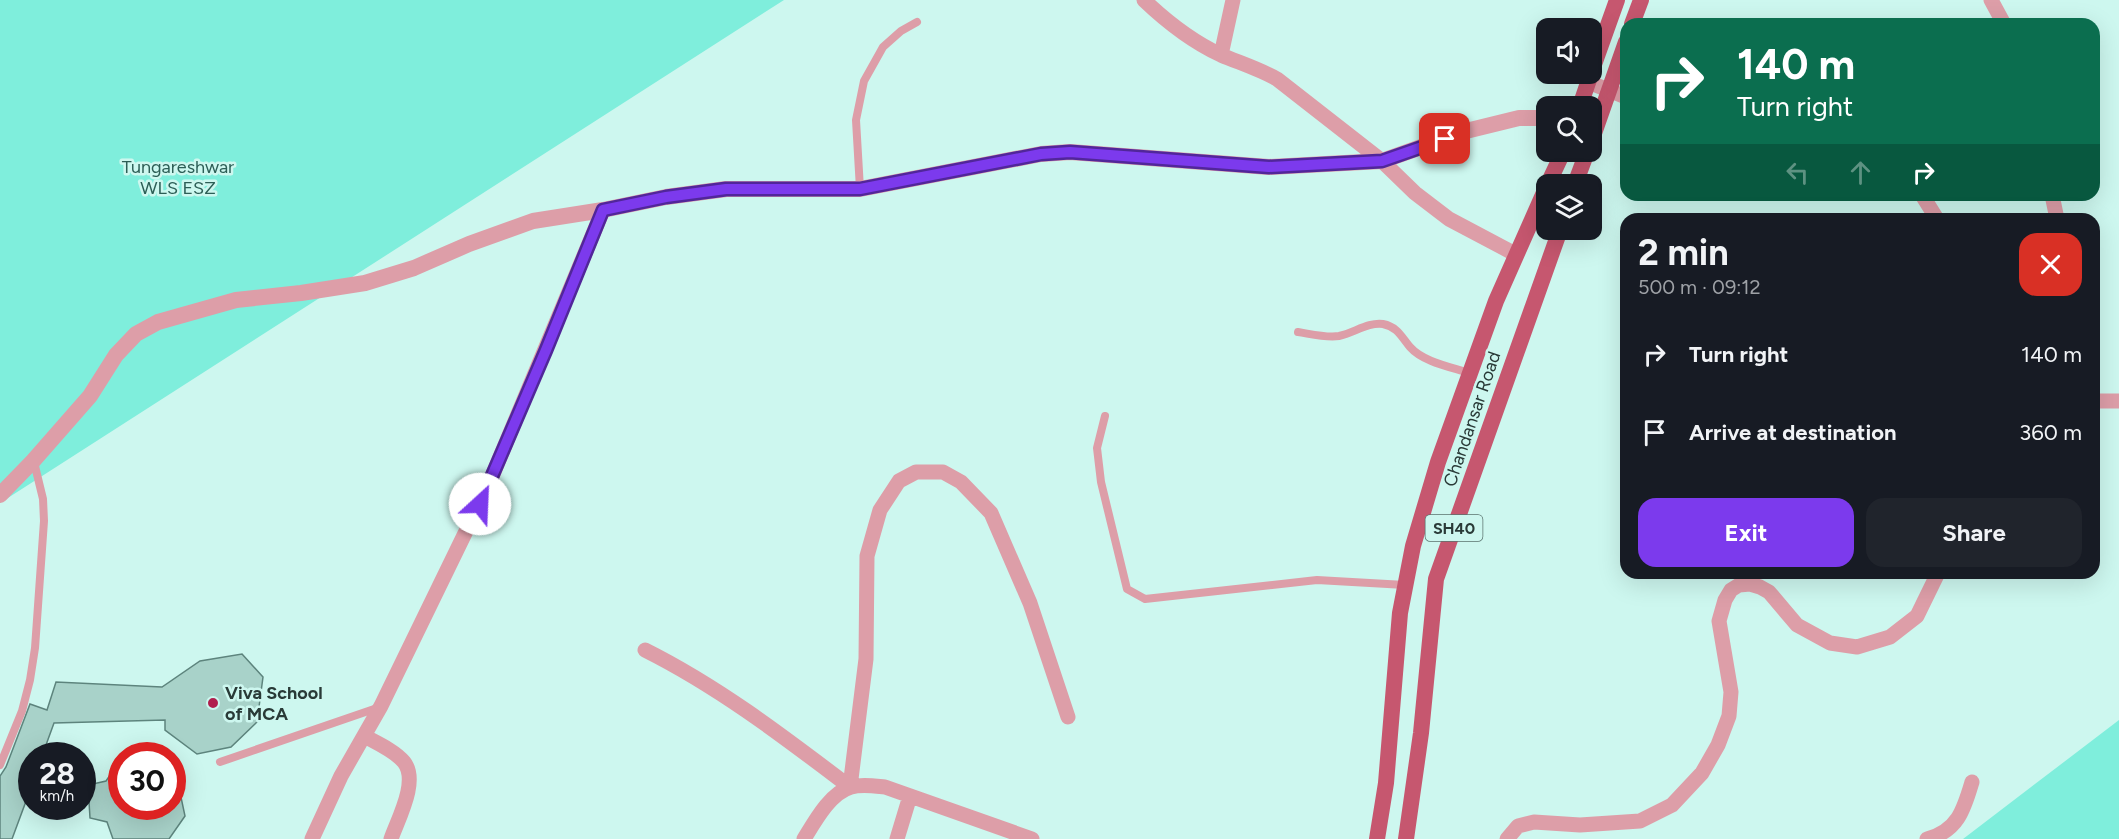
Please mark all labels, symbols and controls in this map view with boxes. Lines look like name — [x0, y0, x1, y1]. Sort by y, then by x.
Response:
map controls — [1536, 18, 1602, 240]
button: sound — [1536, 18, 1602, 84]
text: 140 m — [1737, 39, 1855, 90]
icon: right — [1638, 42, 1716, 120]
text: Turn right — [1737, 90, 1853, 123]
button: search — [1536, 96, 1602, 162]
pin — [1419, 113, 1470, 164]
icon: arrive — [1428, 122, 1461, 155]
park label: Tungareshwar WLS ESZ — [122, 156, 234, 199]
icon: left — [1781, 156, 1814, 189]
icon: ahead — [1844, 156, 1877, 189]
icon: right — [1907, 156, 1940, 189]
button: layers — [1536, 174, 1602, 240]
text: 2 min — [1638, 231, 1729, 274]
button: close — [2019, 233, 2082, 296]
text: 500 m · 09:12 — [1638, 275, 1761, 299]
icon: right — [1638, 338, 1671, 371]
text: Turn right — [1689, 341, 1788, 368]
text: 140 m — [2021, 341, 2082, 368]
street label: Chandansar Road — [1439, 348, 1505, 490]
icon: arrive — [1638, 416, 1671, 449]
text: Arrive at destination — [1689, 419, 1897, 446]
text: 360 m — [2019, 419, 2082, 446]
position arrow — [448, 472, 512, 536]
button: Exit — [1638, 498, 1854, 567]
button: Share — [1866, 498, 2082, 567]
road number: SH40 — [1426, 515, 1482, 541]
place label: Viva School of MCA — [225, 682, 323, 725]
marker: Viva School of MCA — [206, 696, 220, 710]
speed limit sign: 30 — [108, 742, 186, 820]
text: 28 — [39, 755, 75, 792]
text: km/h — [40, 787, 74, 805]

